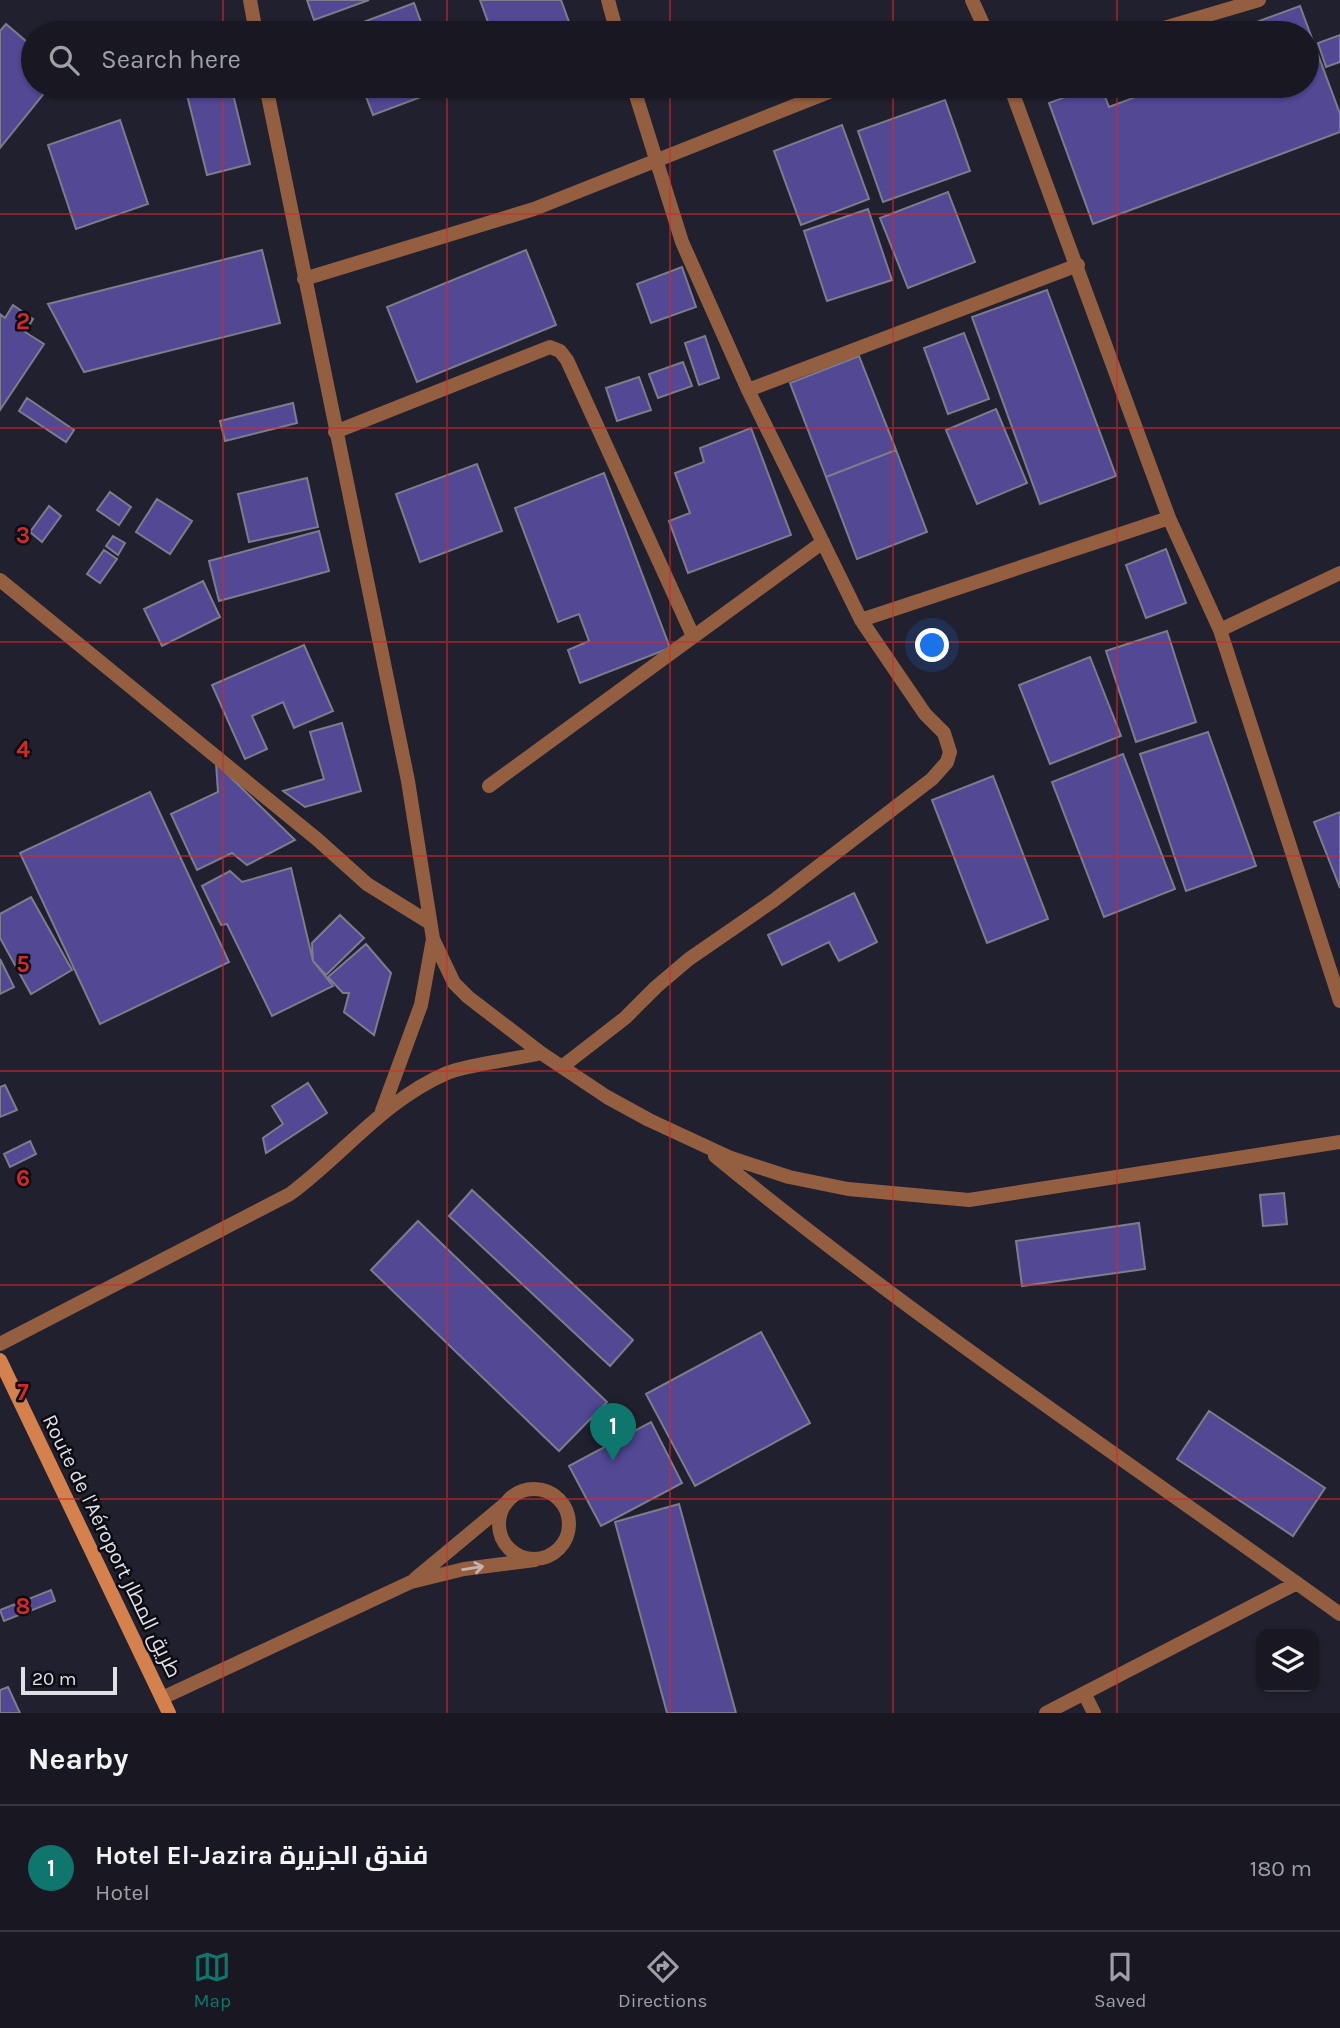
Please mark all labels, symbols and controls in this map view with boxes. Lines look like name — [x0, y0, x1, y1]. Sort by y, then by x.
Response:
search box — [21, 21, 1319, 98]
icon: search — [45, 41, 83, 79]
text: Search here — [101, 44, 241, 75]
text: 2 — [16, 308, 30, 335]
text: 3 — [16, 522, 30, 549]
your location — [915, 628, 949, 662]
text: 4 — [16, 736, 30, 763]
text: 5 — [16, 951, 30, 978]
text: 6 — [16, 1165, 30, 1192]
text: 7 — [17, 1379, 29, 1406]
pin: 1 — [590, 1403, 636, 1461]
street label: Route de l'Aéroport طريق المطار — [37, 1410, 186, 1682]
one-way arrow — [461, 1561, 483, 1574]
text: 8 — [16, 1593, 30, 1620]
map controls — [1256, 1629, 1319, 1692]
button: layers — [1256, 1629, 1319, 1692]
scale bar — [21, 1664, 117, 1696]
text: 20 m — [32, 1668, 77, 1690]
text: Nearby — [28, 1741, 128, 1777]
text: Hotel El-Jazira فندق الجزيرة — [95, 1840, 428, 1871]
text: 1 — [47, 1855, 55, 1882]
text: 180 m — [1250, 1855, 1312, 1882]
text: Hotel — [95, 1879, 150, 1906]
tab: Map — [193, 1948, 231, 2012]
tab: Directions — [618, 1948, 707, 2012]
tab: Saved — [1094, 1948, 1147, 2012]

